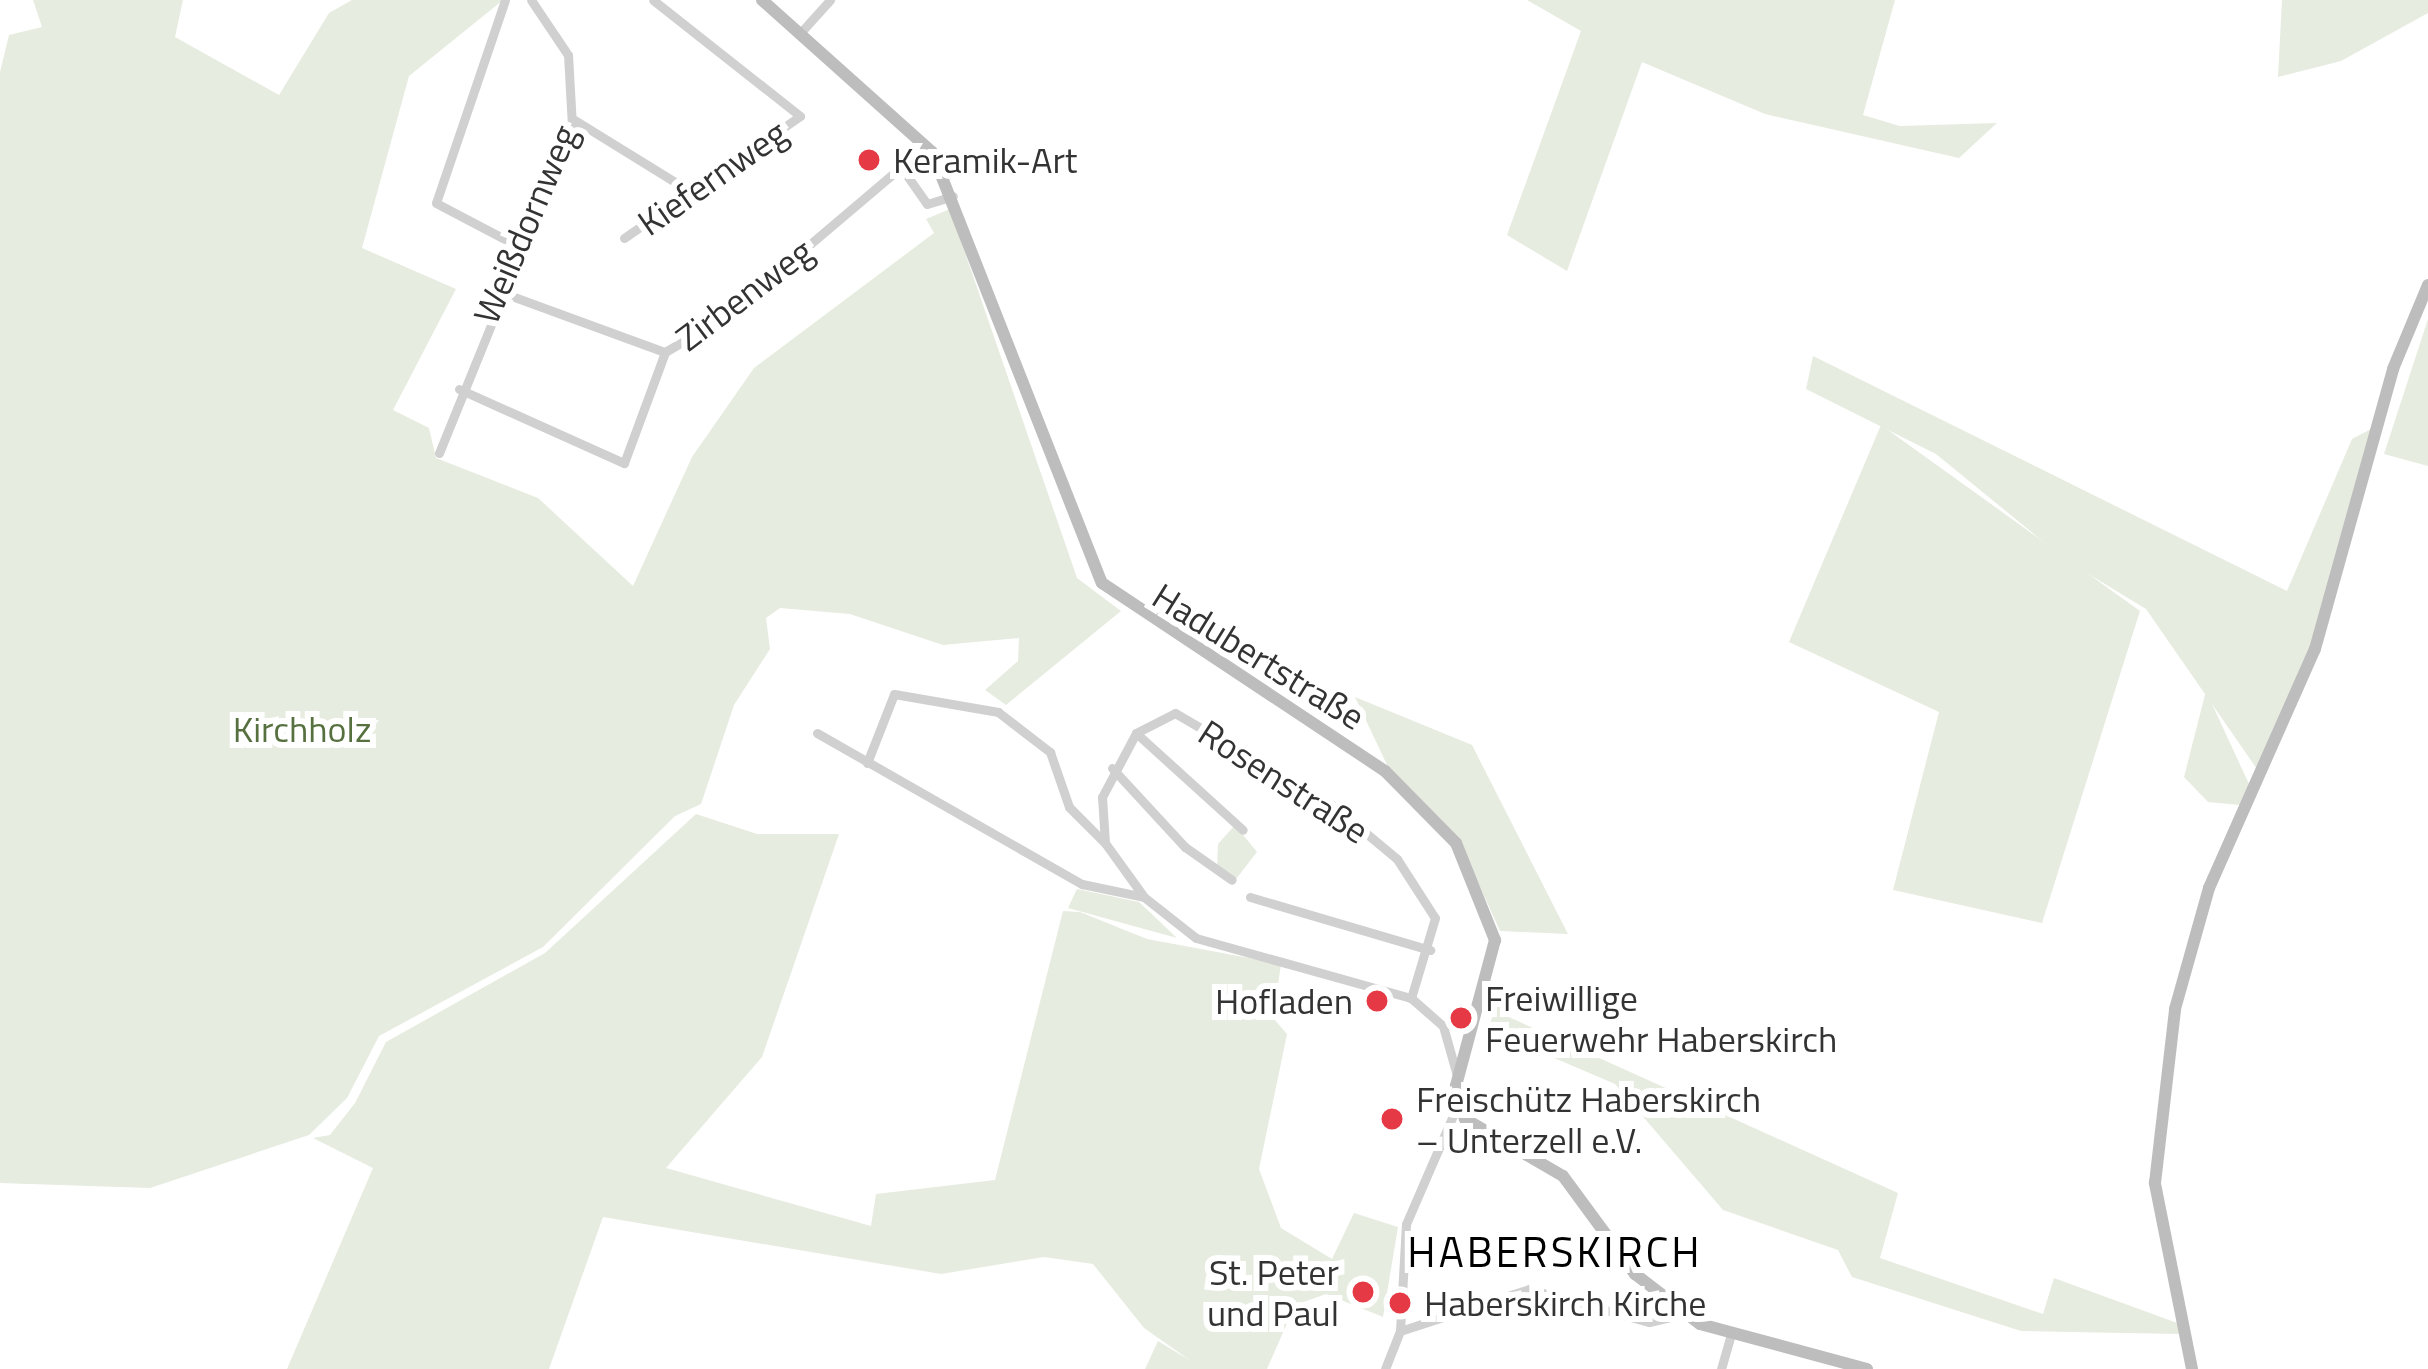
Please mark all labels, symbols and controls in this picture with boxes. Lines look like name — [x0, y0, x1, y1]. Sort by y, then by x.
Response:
street label: Kiefernweg — [629, 110, 795, 244]
street label: Weißdornweg — [464, 118, 586, 330]
place label: Keramik-Art — [893, 138, 1077, 182]
marker: Keramik-Art — [856, 147, 882, 173]
street label: Zirbenweg — [667, 229, 821, 359]
street label: Hadubertstraße — [1145, 574, 1373, 738]
park label: Kirchholz — [233, 707, 371, 751]
street label: Rosenstraße — [1191, 710, 1377, 852]
place label: Freiwillige Feuerwehr Haberskirch — [1485, 975, 1837, 1060]
place label: Hofladen — [1215, 979, 1353, 1023]
marker: Hofladen — [1364, 988, 1390, 1014]
marker: Freiwillige Feuerwehr Haberskirch — [1448, 1005, 1474, 1031]
place label: Freischütz Haberskirch – Unterzell e.V. — [1416, 1076, 1761, 1161]
marker: Freischütz Haberskirch – Unterzell e.V. — [1379, 1106, 1405, 1132]
district label: HABERSKIRCH — [1407, 1226, 1703, 1276]
place label: St. Peter und Paul — [1207, 1249, 1339, 1334]
marker: St. Peter und Paul — [1350, 1279, 1376, 1305]
place label: Haberskirch Kirche — [1424, 1281, 1706, 1325]
marker: Haberskirch Kirche — [1387, 1290, 1413, 1316]

